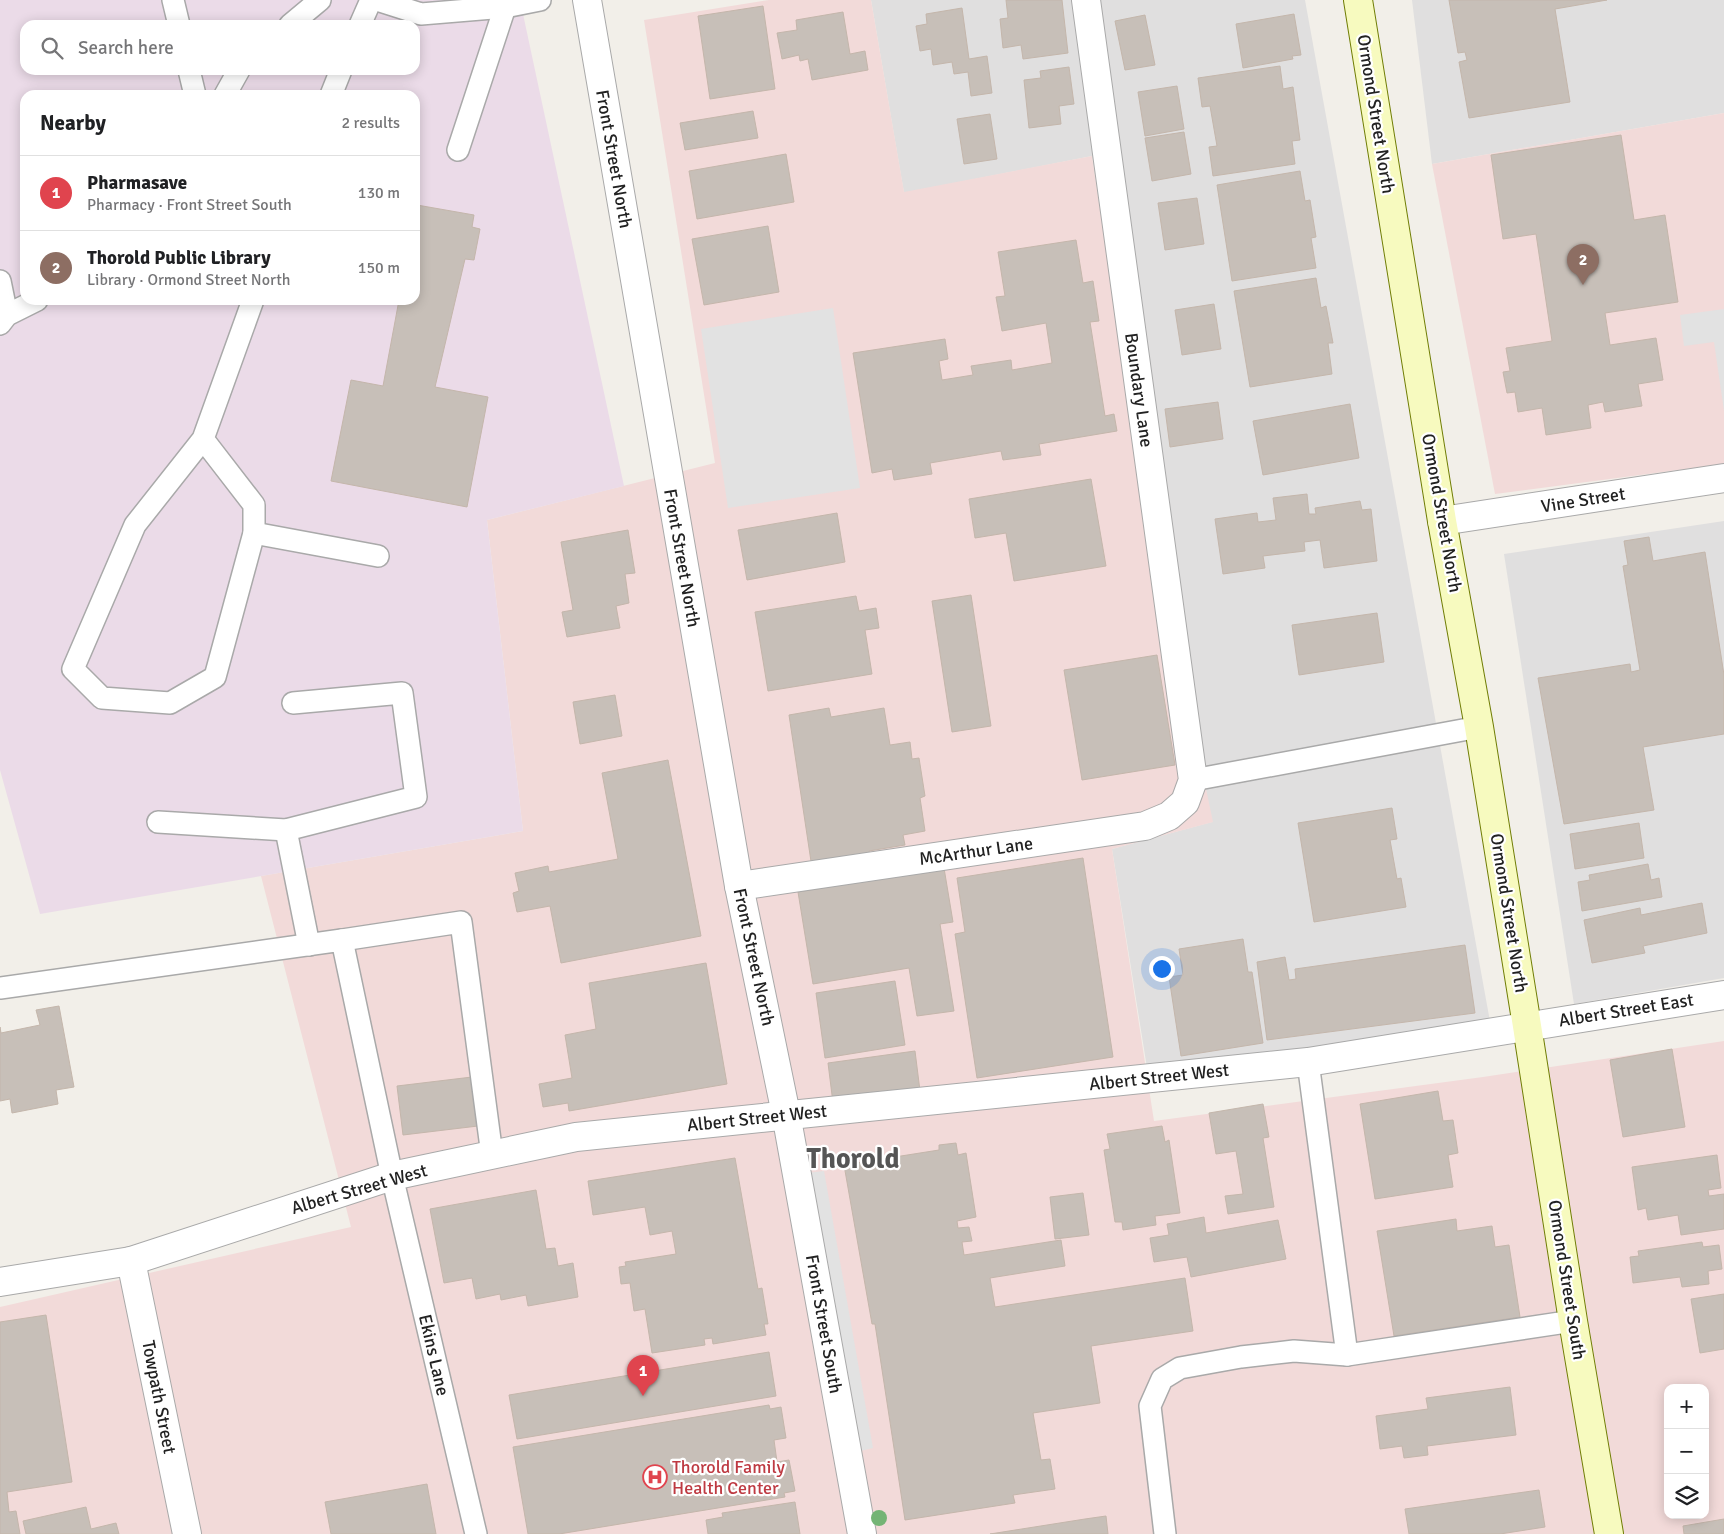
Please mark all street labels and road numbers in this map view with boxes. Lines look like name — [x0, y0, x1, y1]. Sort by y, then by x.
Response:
street label: Ormond Street North — [1353, 33, 1399, 195]
street label: Front Street North — [591, 88, 637, 230]
street label: Boundary Lane — [1120, 331, 1158, 449]
street label: Ormond Street North — [1417, 432, 1467, 594]
street label: Vine Street — [1539, 482, 1627, 518]
street label: Front Street North — [659, 487, 705, 629]
street label: McArthur Lane — [918, 832, 1034, 870]
street label: Ormond Street North — [1486, 832, 1532, 994]
street label: Front Street North — [729, 886, 779, 1028]
street label: Albert Street East — [1557, 988, 1695, 1032]
street label: Albert Street West — [1088, 1059, 1230, 1095]
street label: Albert Street West — [686, 1100, 828, 1136]
street label: Albert Street West — [288, 1159, 430, 1219]
street label: Ormond Street South — [1543, 1198, 1591, 1362]
street label: Front Street South — [801, 1253, 847, 1395]
street label: Ekins Lane — [414, 1312, 454, 1398]
street label: Towpath Street — [137, 1338, 181, 1456]

